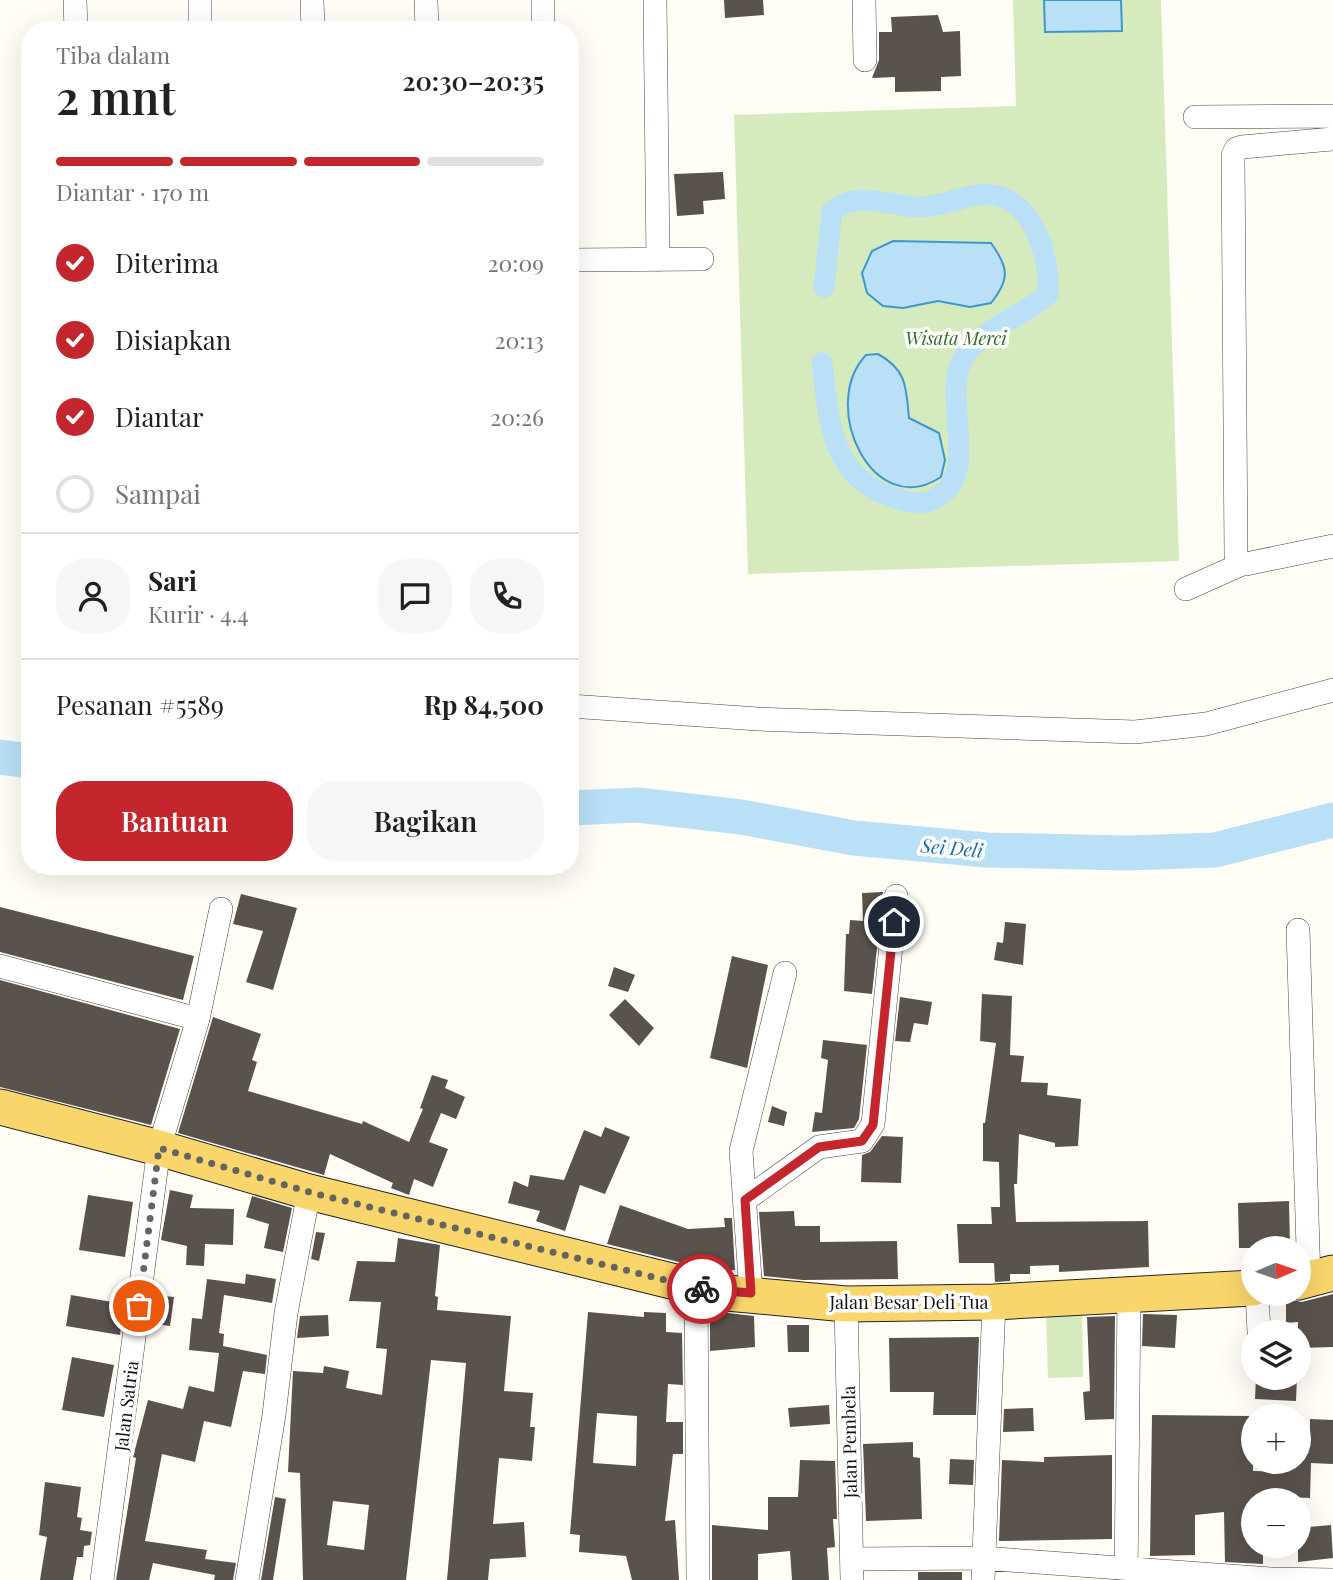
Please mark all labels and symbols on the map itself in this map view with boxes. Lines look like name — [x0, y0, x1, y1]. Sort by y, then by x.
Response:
park label: Wisata Merci — [905, 326, 1007, 350]
water label: Sei Deli — [919, 831, 985, 863]
pin — [864, 892, 924, 952]
north arrow — [1241, 1236, 1311, 1306]
courier — [667, 1254, 737, 1324]
pin — [109, 1276, 169, 1336]
street label: Jalan Besar Deli Tua — [828, 1290, 989, 1314]
street label: Jalan Satria — [108, 1359, 143, 1454]
street label: Jalan Pembela — [836, 1385, 862, 1499]

